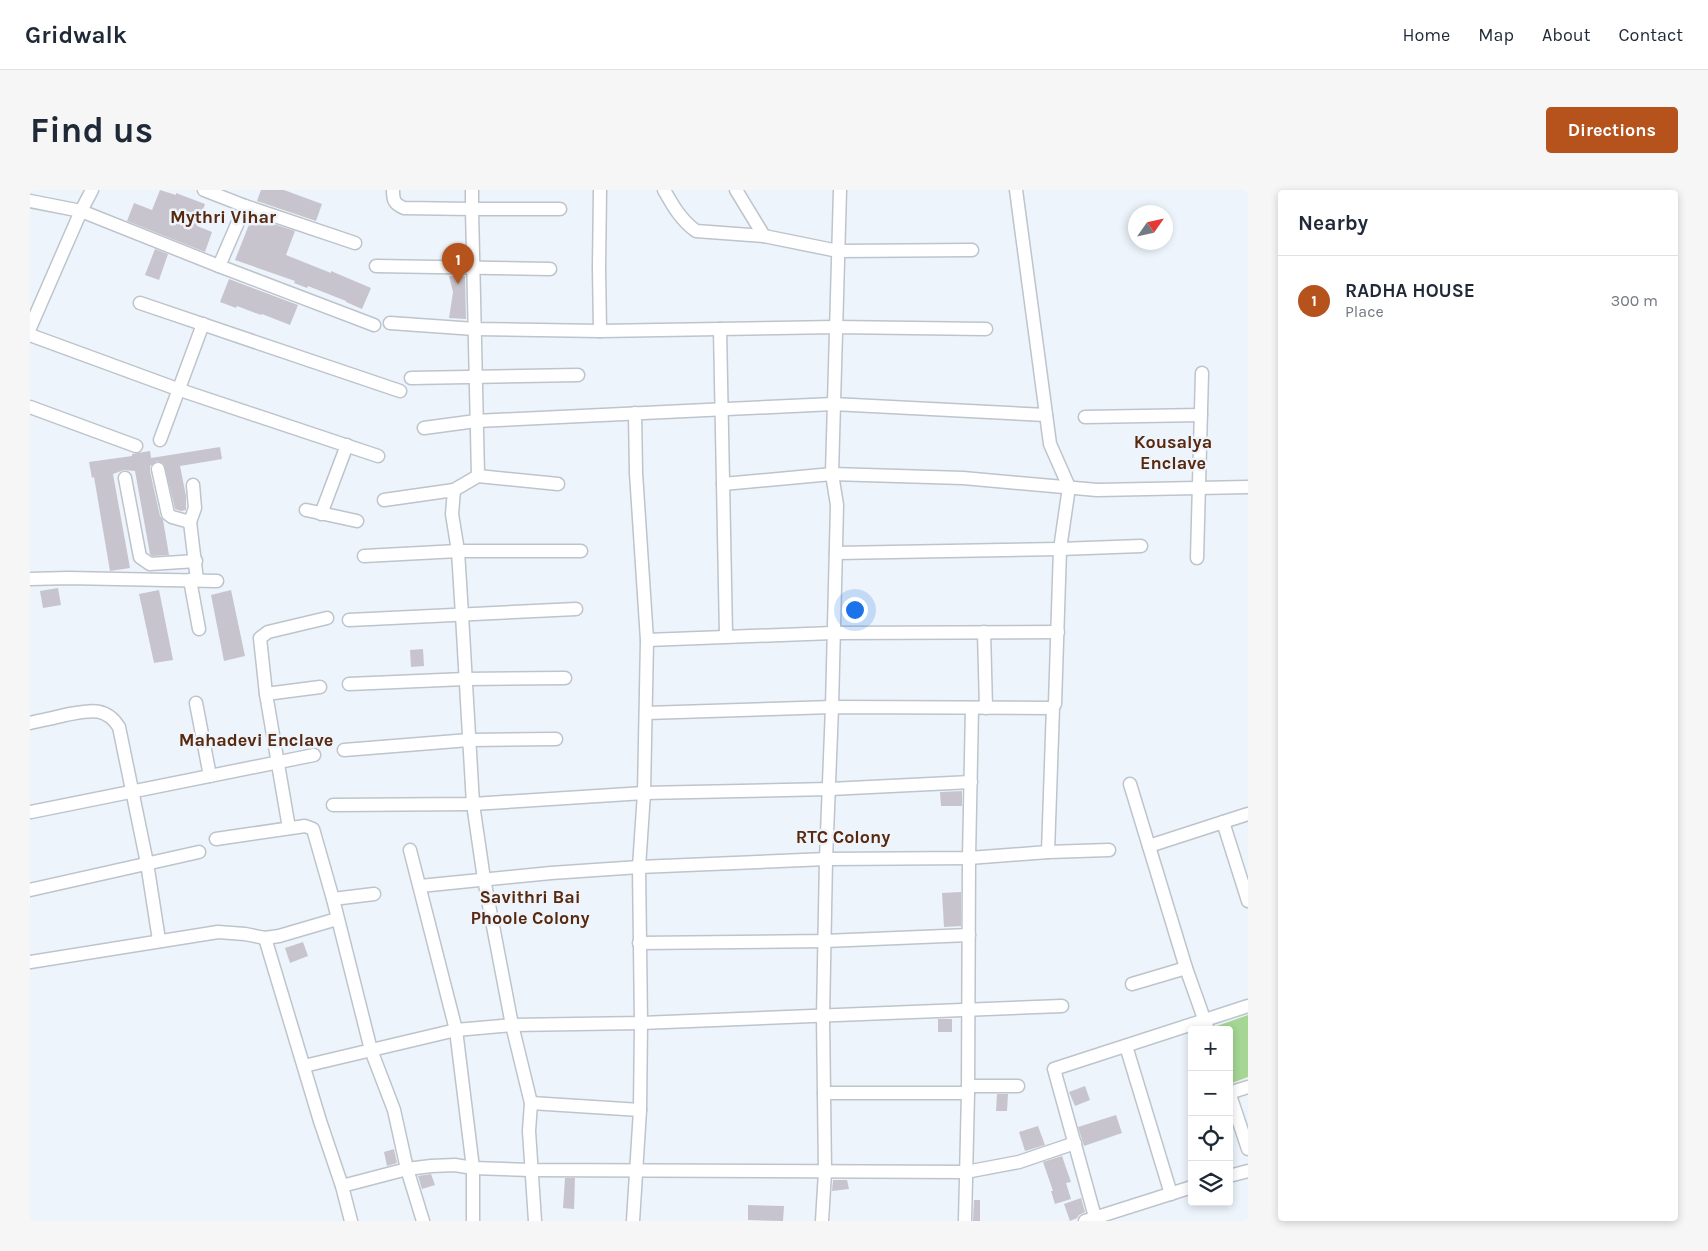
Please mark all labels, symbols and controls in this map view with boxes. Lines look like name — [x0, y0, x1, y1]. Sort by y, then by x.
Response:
text: Gridwalk — [25, 21, 127, 49]
text: Home — [1402, 24, 1450, 46]
text: Map — [1478, 24, 1514, 46]
text: About — [1542, 24, 1591, 46]
text: Contact — [1619, 24, 1683, 46]
button: Directions — [1546, 107, 1678, 153]
text: Find us — [30, 110, 153, 151]
north arrow — [1128, 205, 1173, 250]
district label: Mythri Vihar — [170, 206, 276, 228]
text: Nearby — [1298, 211, 1368, 235]
pin: 1 — [442, 243, 474, 284]
text: RADHA HOUSE — [1345, 280, 1475, 302]
text: 1 — [1311, 291, 1317, 310]
text: 300 m — [1611, 291, 1658, 310]
text: Place — [1345, 302, 1384, 321]
district label: Kousalya Enclave — [1134, 431, 1212, 474]
your location — [842, 597, 868, 623]
district label: Mahadevi Enclave — [179, 729, 333, 751]
district label: RTC Colony — [796, 826, 890, 848]
district label: Savithri Bai Phoole Colony — [470, 886, 590, 929]
map controls — [1188, 1026, 1233, 1206]
button: + — [1188, 1026, 1233, 1071]
button: − — [1188, 1071, 1233, 1116]
button: locate — [1188, 1116, 1233, 1161]
button: layers — [1188, 1161, 1233, 1206]

